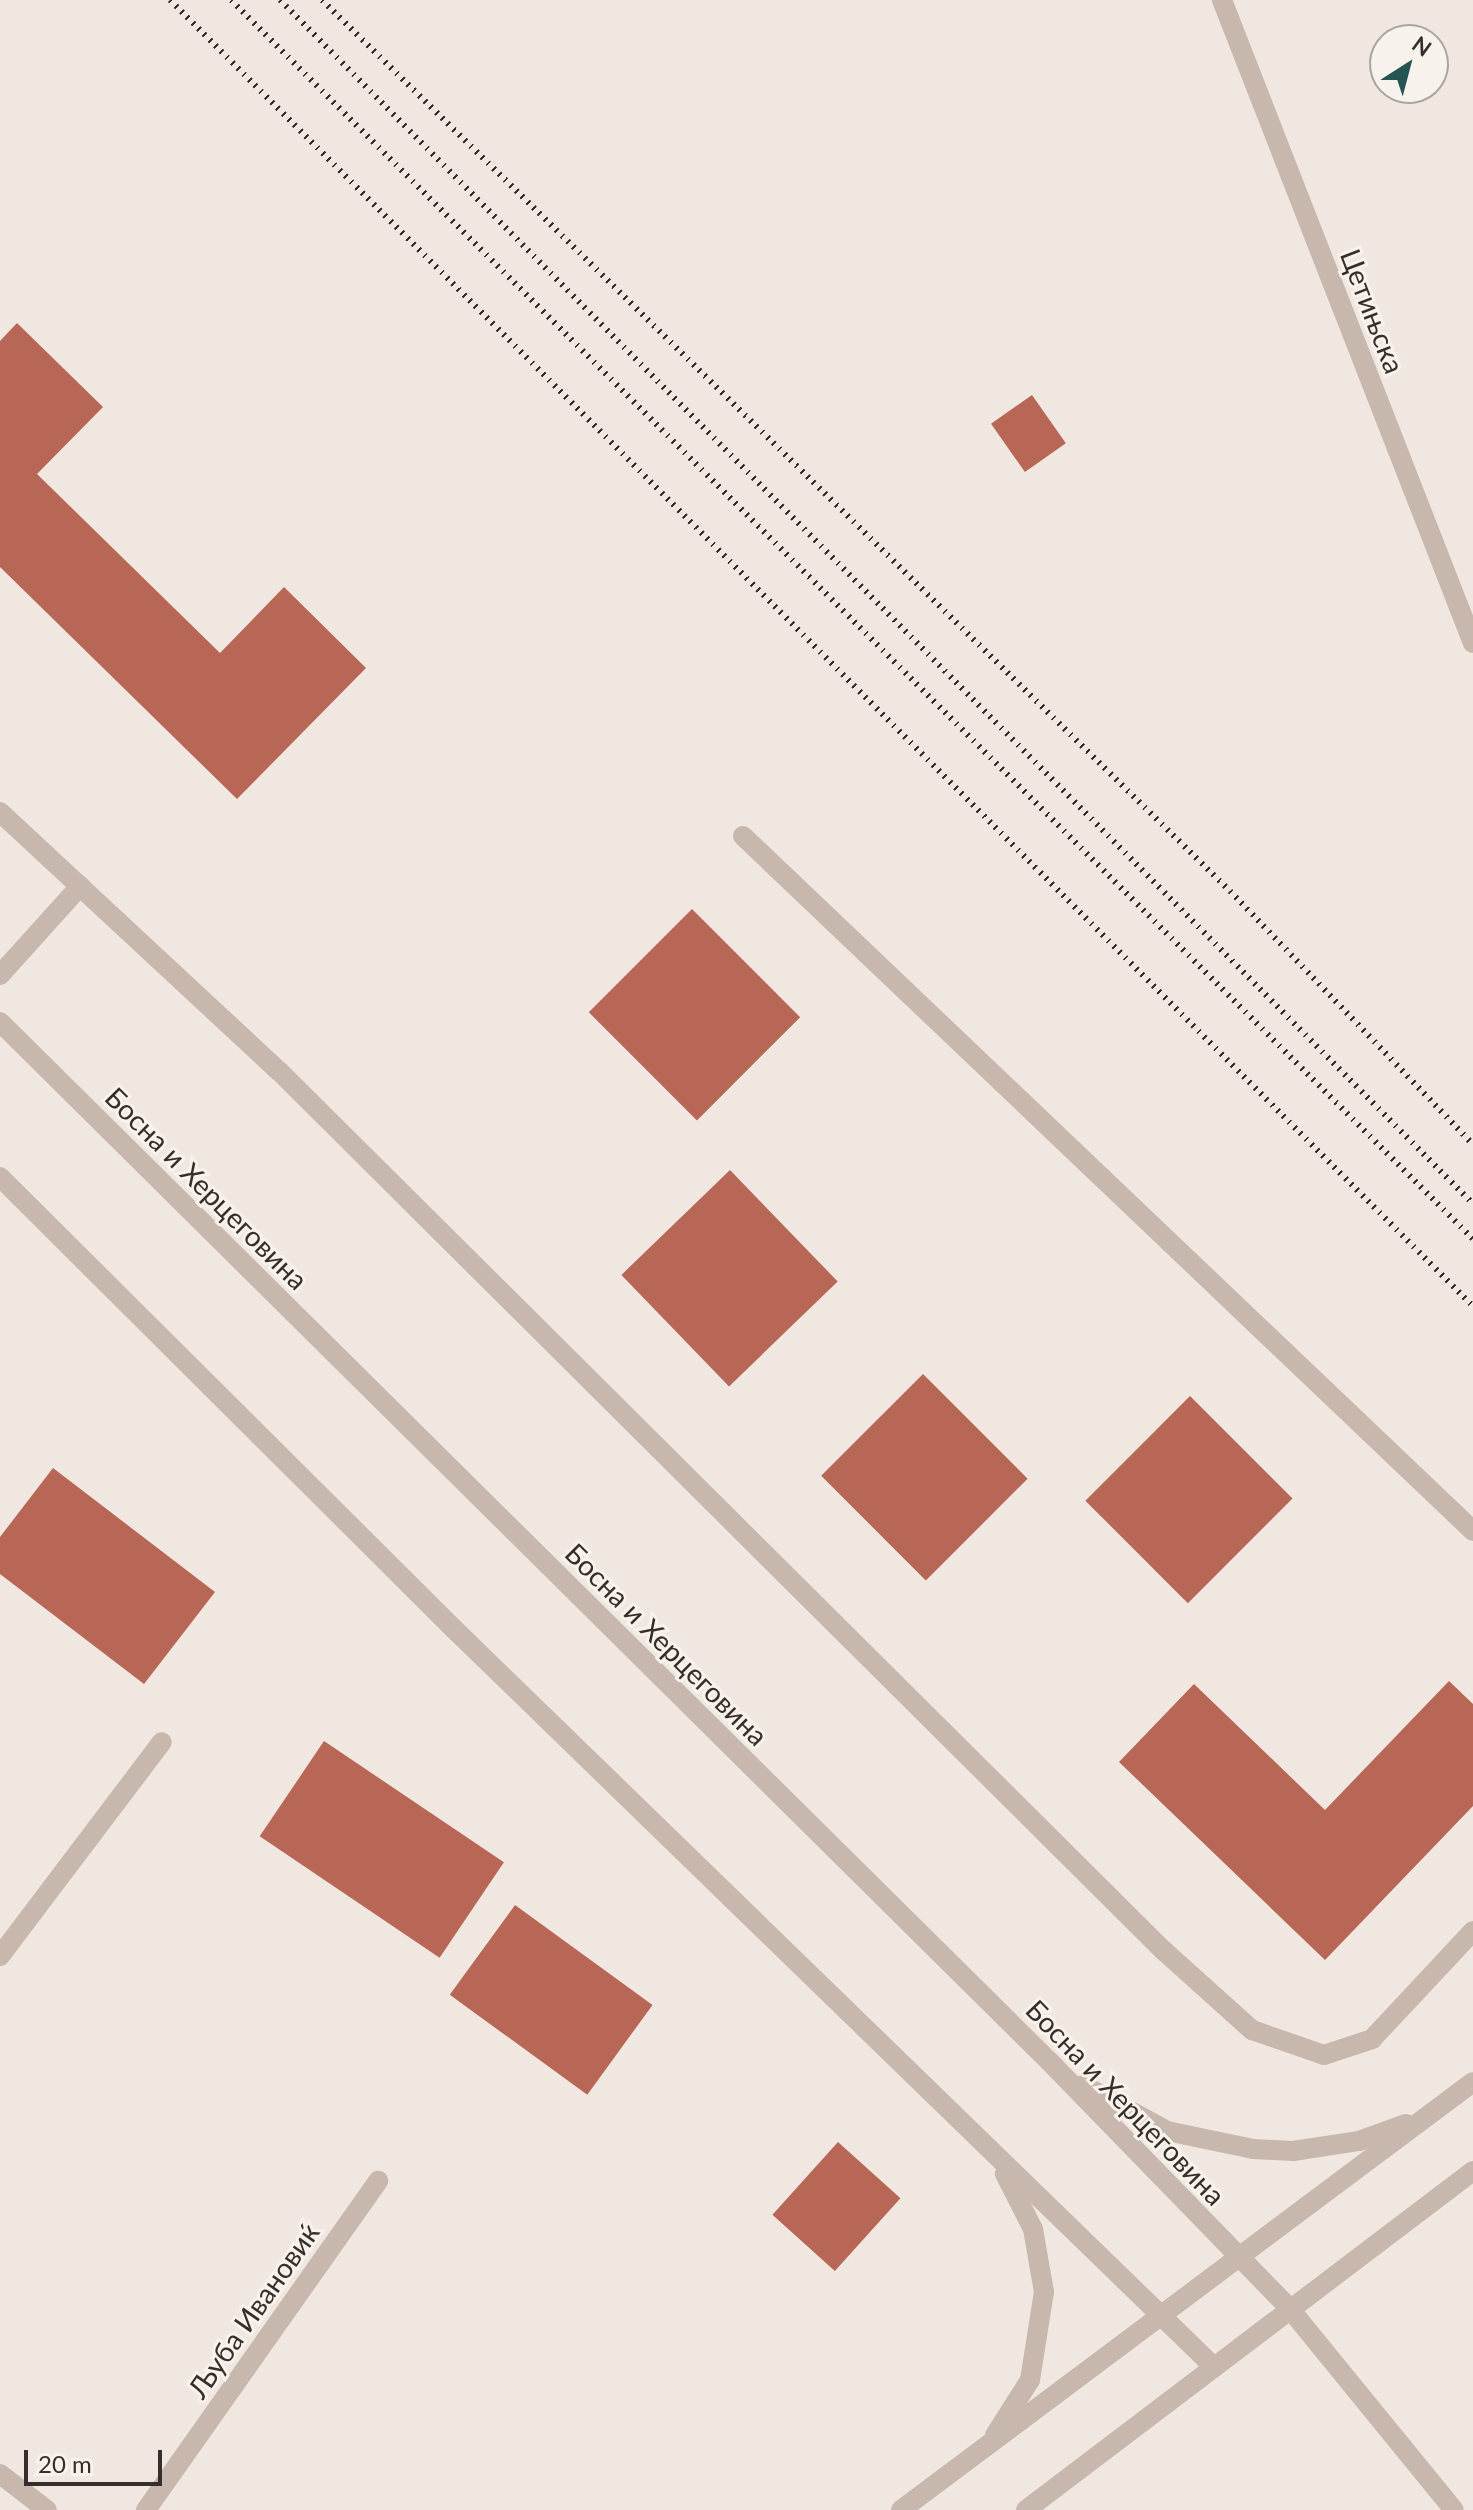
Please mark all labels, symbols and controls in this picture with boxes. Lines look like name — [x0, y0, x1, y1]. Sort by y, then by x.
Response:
north arrow — [1369, 24, 1449, 104]
text: N — [1407, 30, 1437, 62]
street label: Цетињска — [1334, 244, 1412, 378]
street label: Босна и Херцеговина — [99, 1080, 315, 1296]
street label: Босна и Херцеговина — [559, 1536, 775, 1752]
street label: Босна и Херцеговина — [1019, 1992, 1233, 2212]
street label: Љуба Ивановиќ — [180, 2216, 326, 2404]
scale bar — [28, 2434, 166, 2484]
text: 20 m — [38, 2449, 92, 2478]

